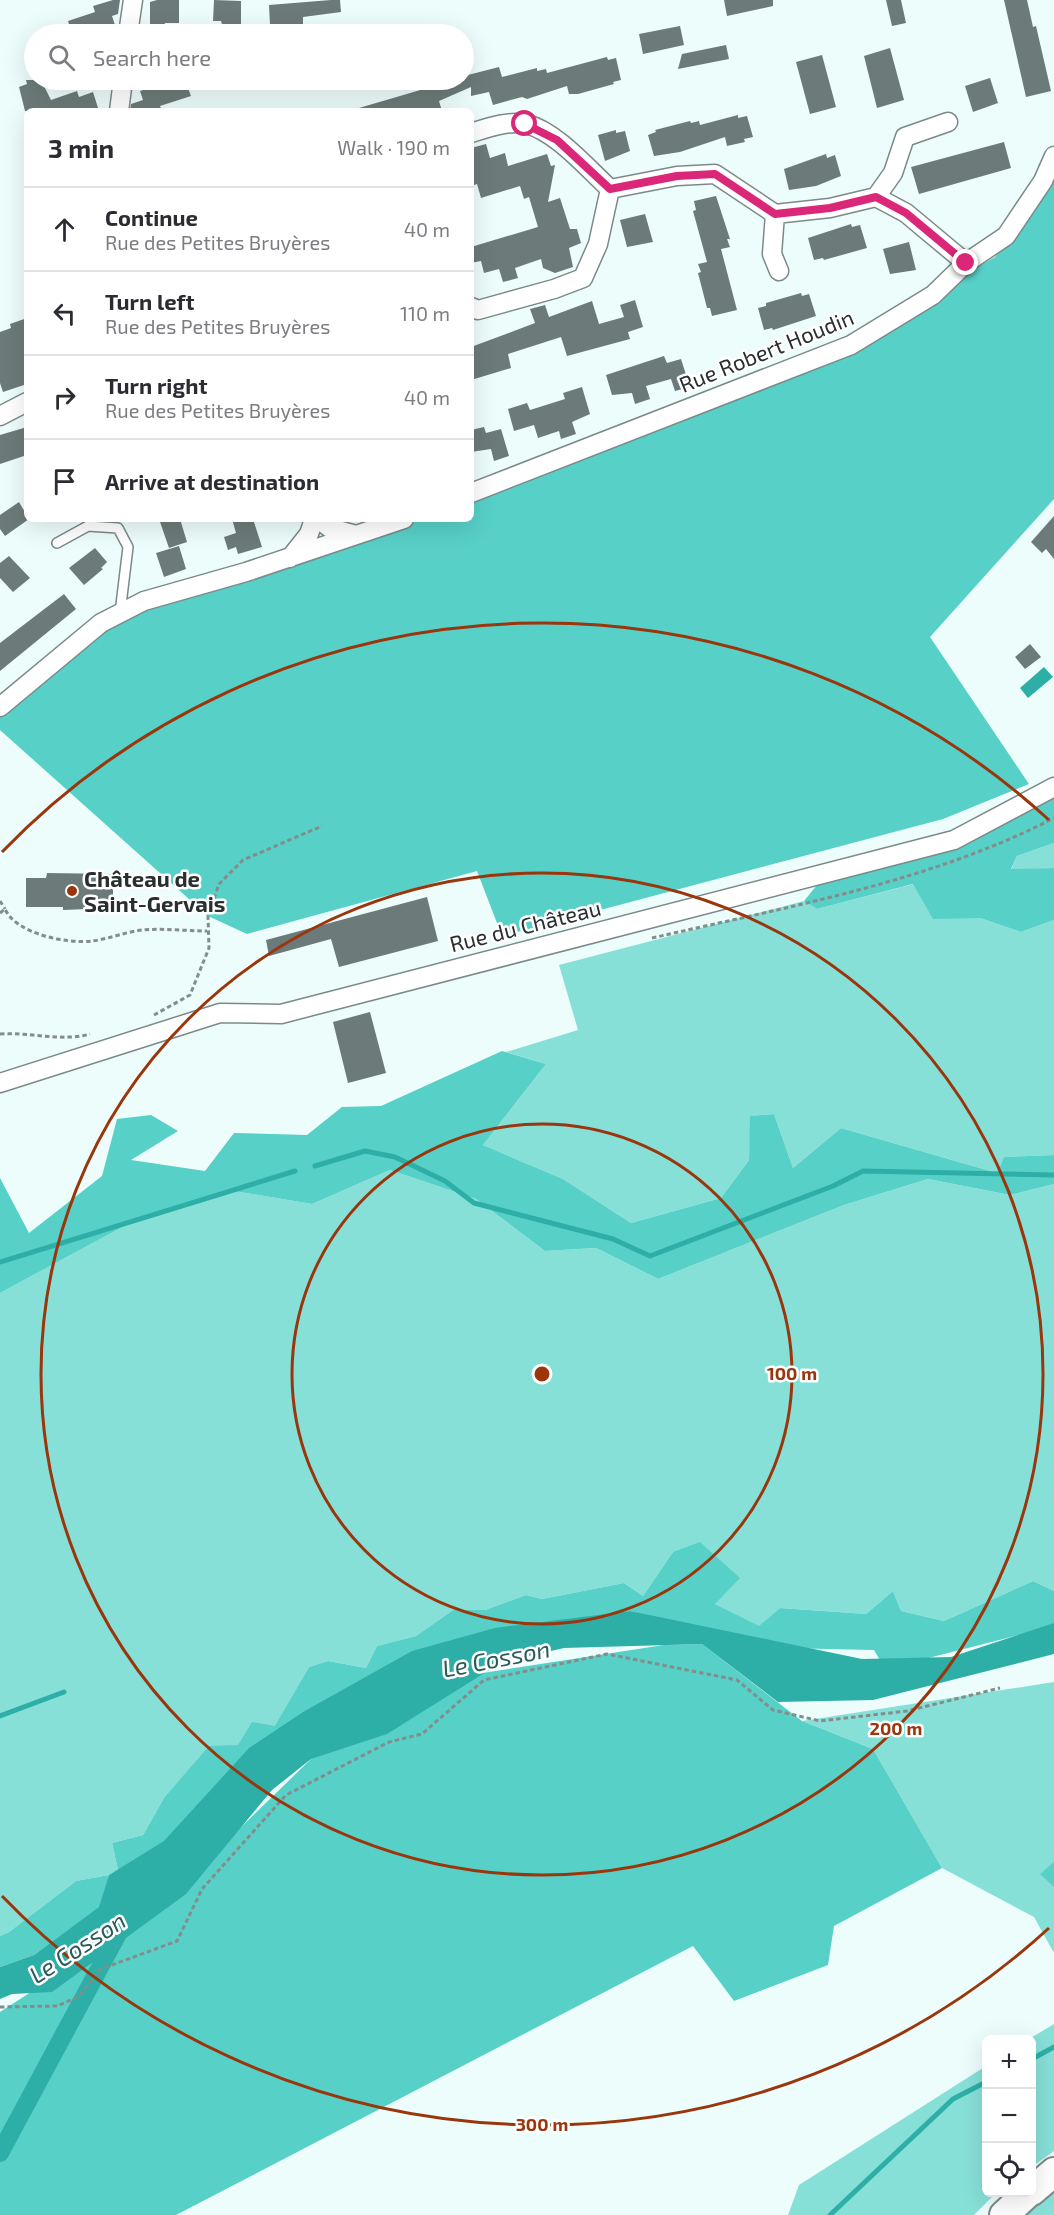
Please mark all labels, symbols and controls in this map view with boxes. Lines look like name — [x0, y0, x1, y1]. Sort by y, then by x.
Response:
search box — [24, 24, 474, 90]
icon: search — [45, 41, 78, 74]
text: Search here — [93, 44, 211, 70]
route start — [511, 110, 537, 136]
text: 3 min — [48, 132, 114, 163]
text: Walk · 190 m — [337, 135, 450, 159]
text: Continue — [105, 204, 198, 230]
icon: ahead — [48, 213, 81, 246]
text: 40 m — [404, 217, 450, 241]
text: Rue des Petites Bruyères — [105, 230, 330, 254]
route end — [952, 249, 978, 275]
text: Turn left — [105, 288, 194, 314]
icon: left — [48, 297, 81, 330]
text: 110 m — [400, 301, 450, 325]
street label: Rue Robert Houdin — [675, 303, 857, 397]
text: Rue des Petites Bruyères — [105, 314, 330, 338]
text: Turn right — [105, 372, 207, 398]
icon: right — [48, 381, 81, 414]
text: 40 m — [404, 385, 450, 409]
text: Rue des Petites Bruyères — [105, 398, 330, 422]
icon: arrive — [48, 465, 81, 498]
text: Arrive at destination — [105, 468, 319, 494]
place label: Château de Saint-Gervais — [84, 865, 225, 916]
marker: Château de Saint-Gervais — [65, 884, 79, 898]
street label: Rue du Château — [447, 894, 603, 956]
text: 100 m — [767, 1362, 817, 1384]
centre of rings — [532, 1364, 552, 1384]
water label: Le Cosson — [440, 1633, 552, 1683]
text: 200 m — [870, 1717, 922, 1739]
water label: Le Cosson — [23, 1905, 131, 1989]
map controls — [982, 2035, 1036, 2197]
button: + — [982, 2035, 1036, 2089]
button: − — [982, 2089, 1036, 2143]
text: 300 m — [516, 2113, 568, 2135]
button: locate — [982, 2143, 1036, 2197]

